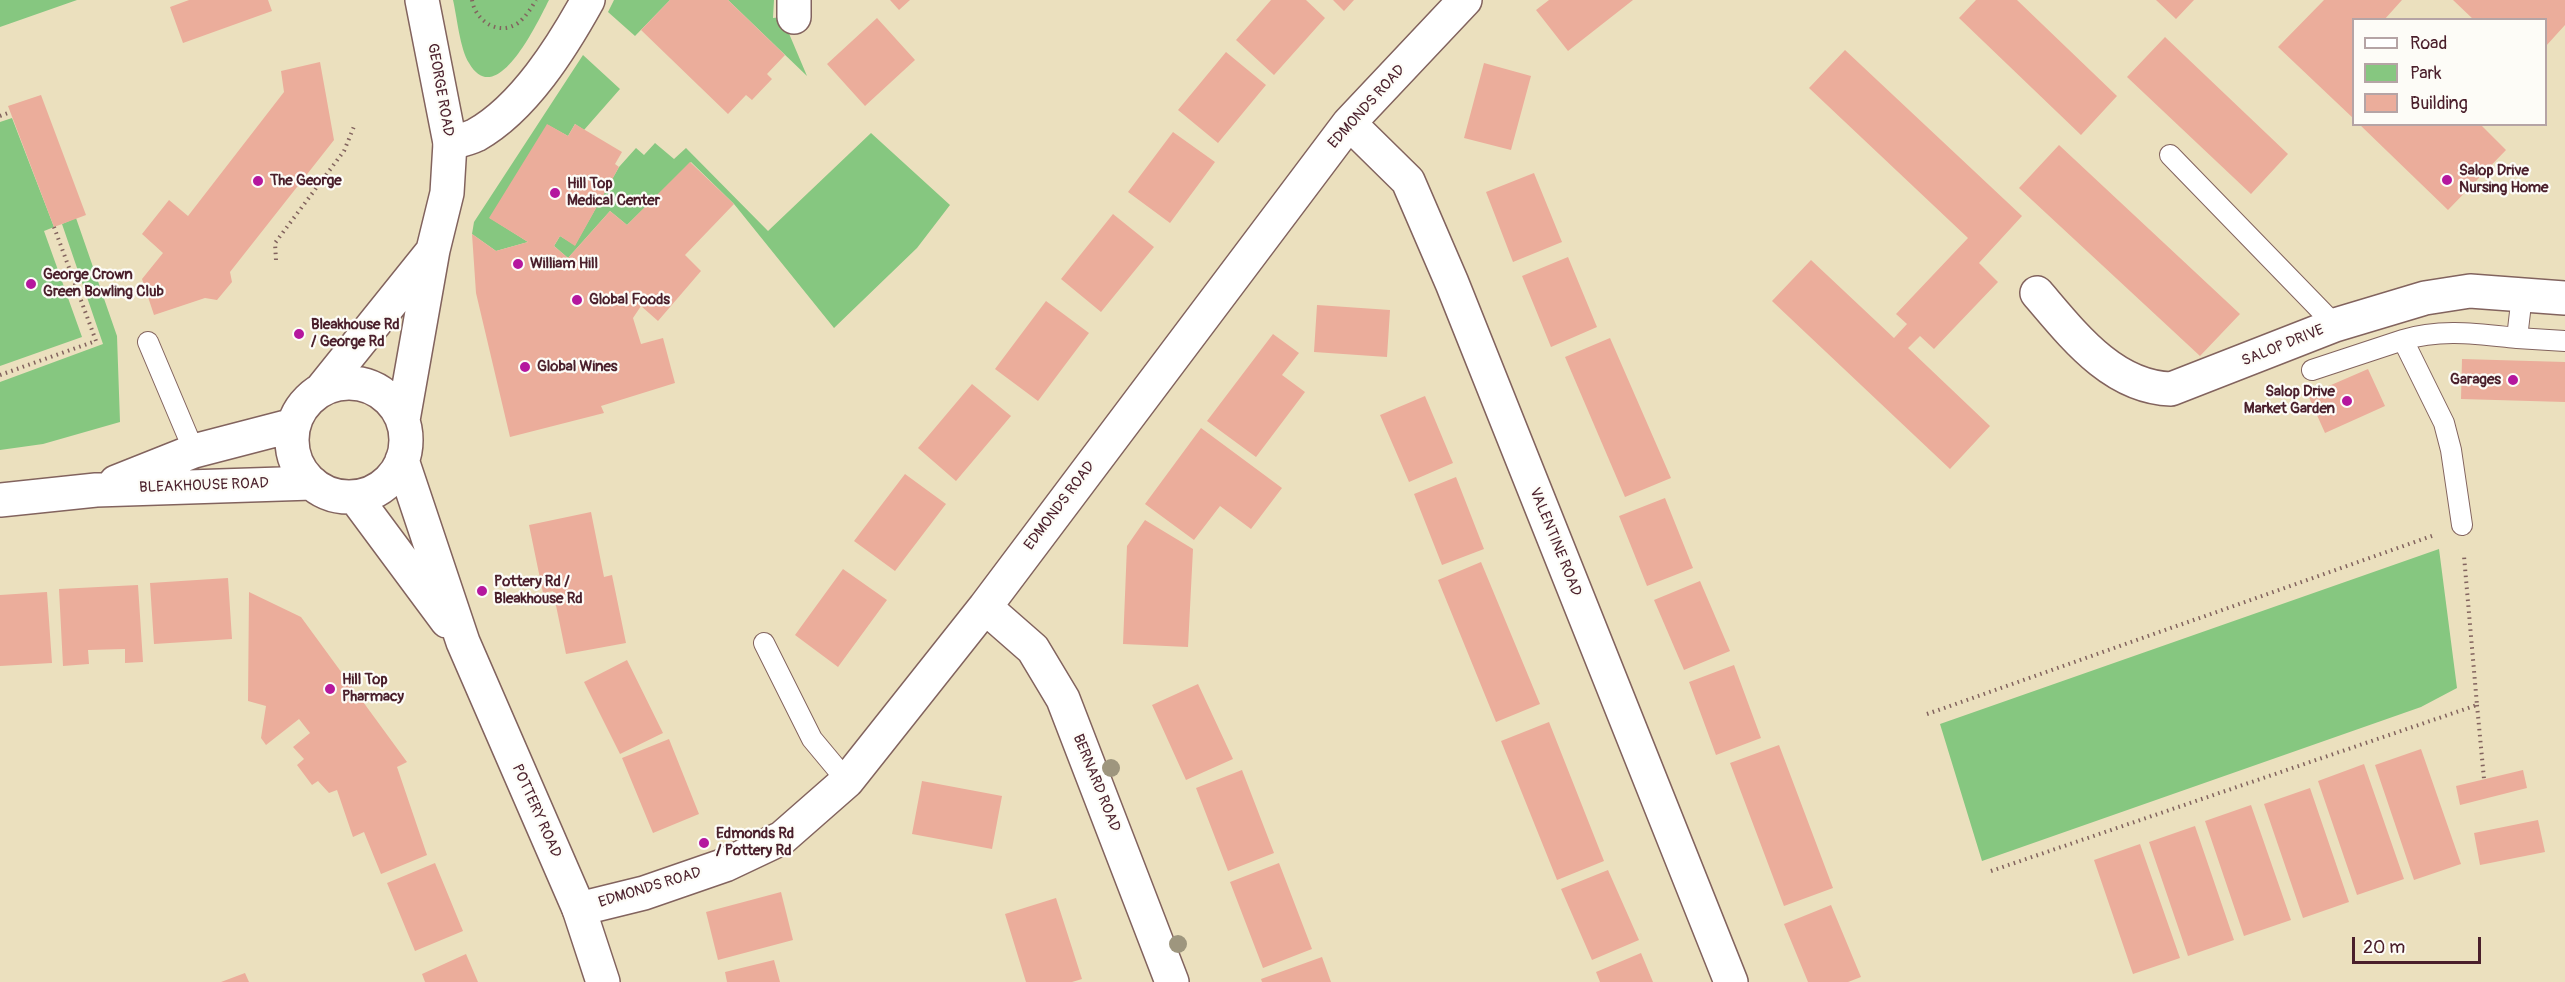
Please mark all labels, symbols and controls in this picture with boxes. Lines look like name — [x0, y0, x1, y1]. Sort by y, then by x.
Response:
legend — [2352, 18, 2547, 126]
text: Road — [2410, 32, 2447, 55]
street label: GEORGE ROAD — [423, 42, 457, 138]
street label: EDMONDS ROAD — [1325, 61, 1409, 153]
text: Park — [2410, 62, 2442, 85]
text: Building — [2410, 92, 2468, 115]
place label: Salop Drive Nursing Home — [2459, 162, 2548, 197]
place label: The George — [270, 172, 342, 190]
marker: Salop Drive Nursing Home — [2440, 173, 2454, 187]
marker: The George — [251, 174, 265, 188]
place label: Hill Top Medical Center — [567, 175, 660, 210]
marker: Hill Top Medical Center — [548, 186, 562, 200]
place label: William Hill — [530, 255, 598, 273]
marker: William Hill — [511, 257, 525, 271]
place label: George Crown Green Bowling Club — [43, 266, 164, 301]
marker: George Crown Green Bowling Club — [24, 277, 38, 291]
place label: Global Foods — [589, 291, 670, 309]
marker: Global Foods — [570, 293, 584, 307]
place label: Bleakhouse Rd / George Rd — [311, 316, 400, 351]
street label: SALOP DRIVE — [2239, 321, 2327, 371]
marker: Bleakhouse Rd / George Rd — [292, 327, 306, 341]
place label: Global Wines — [537, 358, 618, 376]
marker: Global Wines — [518, 360, 532, 374]
place label: Garages — [2450, 371, 2501, 389]
marker: Garages — [2506, 373, 2520, 387]
place label: Salop Drive Market Garden — [2244, 383, 2335, 418]
marker: Salop Drive Market Garden — [2340, 394, 2354, 408]
street label: EDMONDS ROAD — [1021, 458, 1099, 554]
street label: BLEAKHOUSE ROAD — [139, 475, 269, 497]
street label: VALENTINE ROAD — [1525, 485, 1585, 599]
place label: Pottery Rd / Bleakhouse Rd — [494, 573, 583, 608]
marker: Pottery Rd / Bleakhouse Rd — [475, 584, 489, 598]
place label: Hill Top Pharmacy — [342, 671, 404, 706]
marker: Hill Top Pharmacy — [323, 682, 337, 696]
street label: BERNARD ROAD — [1068, 732, 1124, 834]
street label: POTTERY ROAD — [507, 762, 565, 860]
place label: Edmonds Rd / Pottery Rd — [716, 825, 794, 860]
marker: Edmonds Rd / Pottery Rd — [697, 836, 711, 850]
street label: EDMONDS ROAD — [596, 864, 704, 912]
scale bar — [2355, 925, 2484, 963]
text: 20 m — [2363, 936, 2405, 959]

